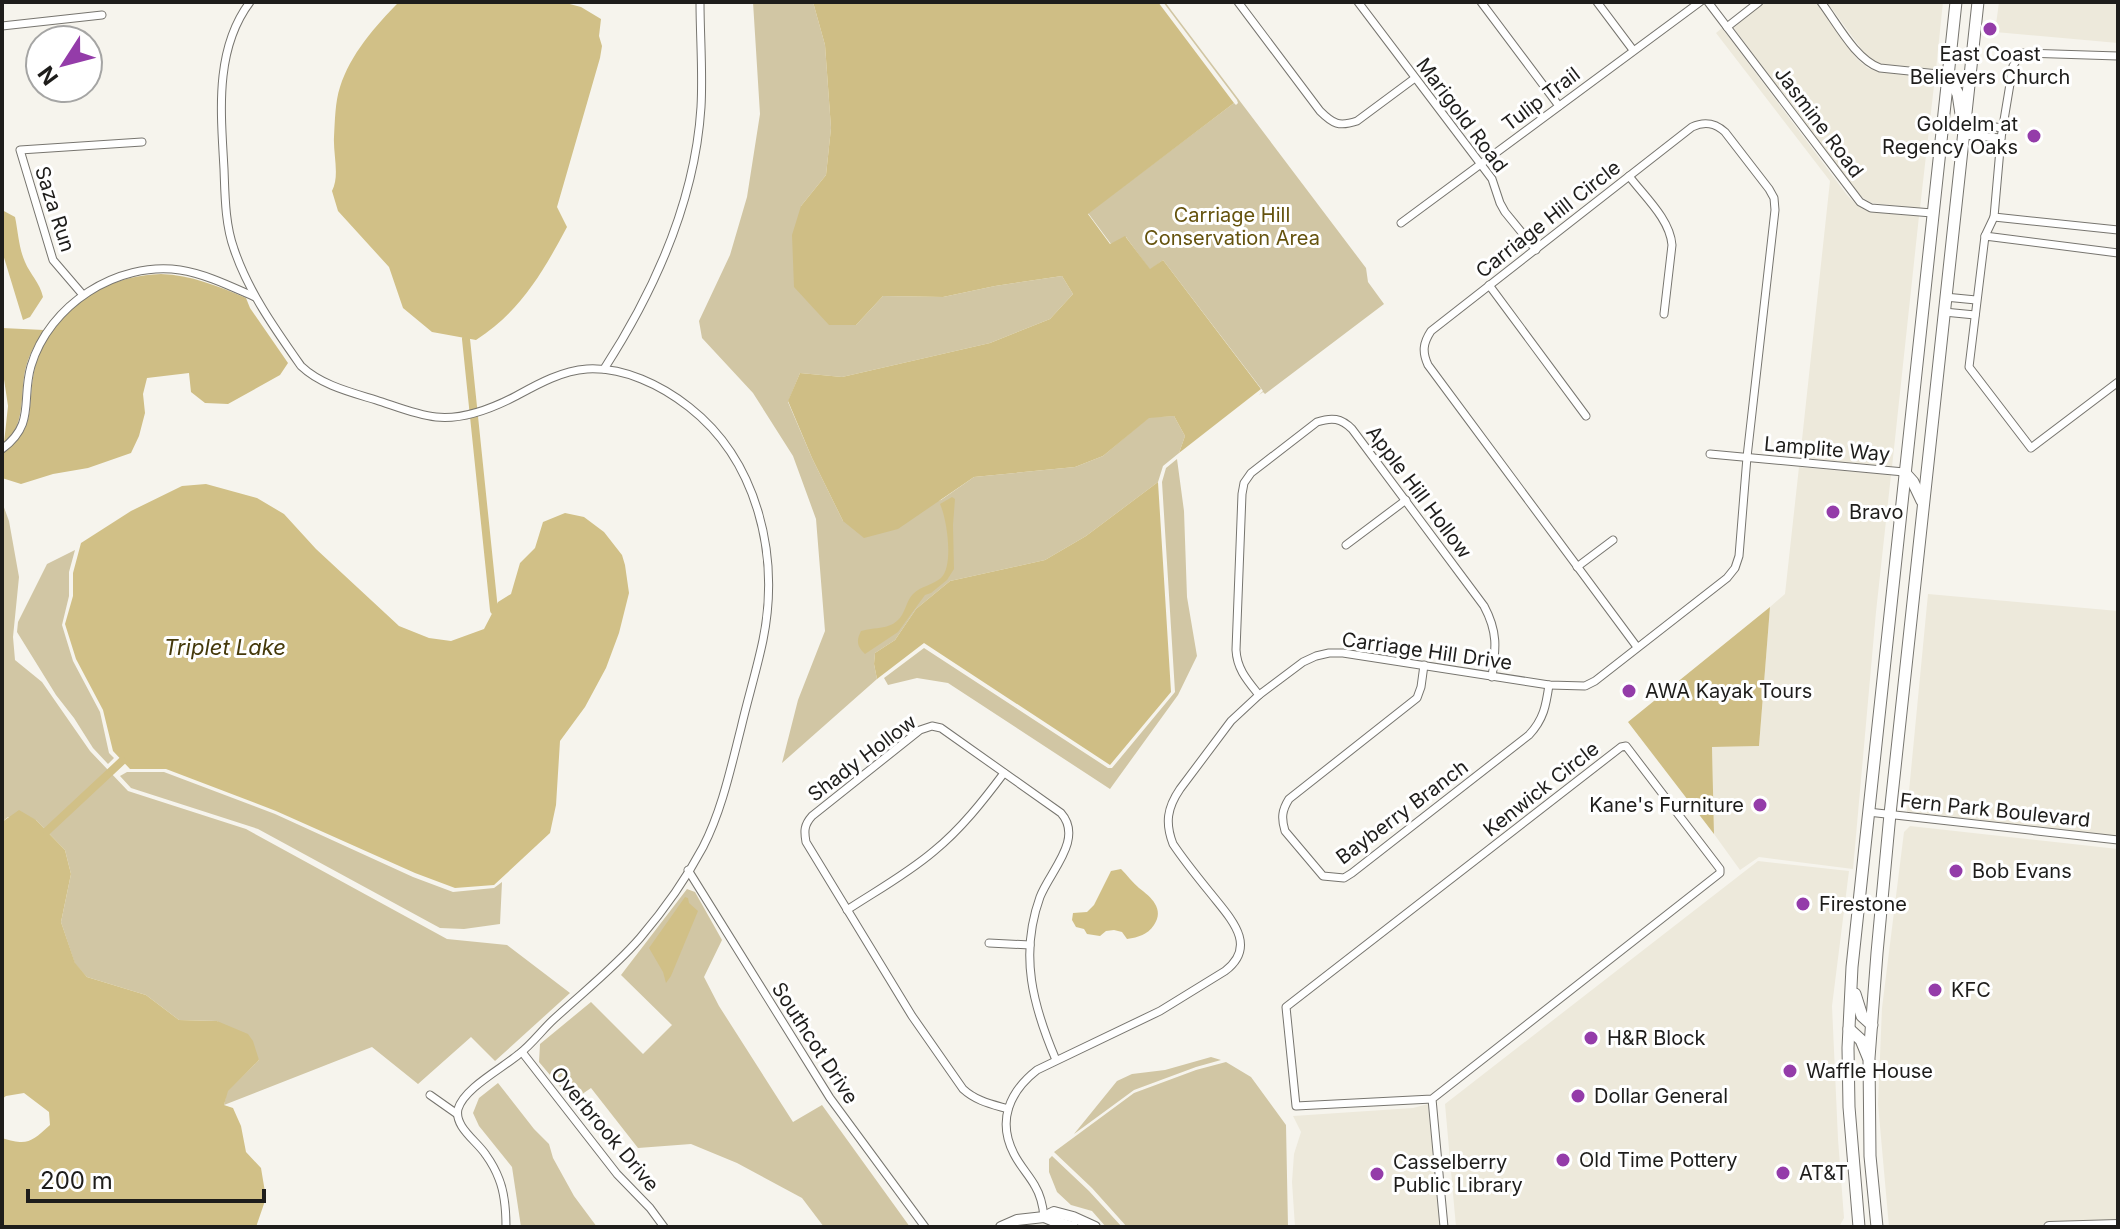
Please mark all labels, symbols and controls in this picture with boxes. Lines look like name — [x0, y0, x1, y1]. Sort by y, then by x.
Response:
marker: East Coast Believers Church — [1981, 20, 1999, 38]
north arrow — [24, 24, 104, 104]
place label: East Coast Believers Church — [1910, 42, 2070, 89]
street label: Marigold Road — [1411, 53, 1513, 177]
text: N — [32, 61, 63, 90]
street label: Tulip Trail — [1497, 62, 1585, 136]
street label: Jasmine Road — [1769, 62, 1869, 182]
place label: Goldelm at Regency Oaks — [1882, 112, 2018, 159]
marker: Goldelm at Regency Oaks — [2025, 127, 2043, 145]
street label: Carriage Hill Circle — [1471, 155, 1625, 283]
street label: Saza Run — [30, 163, 80, 255]
park label: Carriage Hill Conservation Area — [1144, 203, 1320, 250]
street label: Apple Hill Hollow — [1361, 421, 1477, 563]
street label: Lamplite Way — [1763, 432, 1891, 466]
place label: Bravo — [1849, 500, 1903, 524]
marker: Bravo — [1824, 503, 1842, 521]
street label: Carriage Hill Drive — [1340, 627, 1514, 675]
water label: Triplet Lake — [164, 634, 286, 660]
place label: AWA Kayak Tours — [1645, 679, 1812, 703]
marker: AWA Kayak Tours — [1620, 682, 1638, 700]
street label: Shady Hollow — [803, 709, 921, 807]
street label: Kenwick Circle — [1478, 736, 1604, 842]
street label: Bayberry Branch — [1331, 755, 1473, 869]
street label: Fern Park Boulevard — [1899, 788, 2091, 832]
place label: Kane's Furniture — [1589, 793, 1744, 817]
marker: Kane's Furniture — [1751, 796, 1769, 814]
place label: Bob Evans — [1972, 859, 2072, 883]
marker: Bob Evans — [1947, 862, 1965, 880]
place label: Firestone — [1819, 892, 1907, 916]
marker: Firestone — [1794, 895, 1812, 913]
street label: Southcot Drive — [767, 978, 863, 1108]
place label: KFC — [1951, 978, 1991, 1002]
marker: KFC — [1926, 981, 1944, 999]
place label: H&R Block — [1607, 1026, 1706, 1050]
marker: H&R Block — [1582, 1029, 1600, 1047]
place label: Waffle House — [1806, 1059, 1933, 1083]
street label: Overbrook Drive — [546, 1062, 664, 1196]
marker: Waffle House — [1781, 1062, 1799, 1080]
place label: Dollar General — [1594, 1084, 1728, 1108]
marker: Dollar General — [1569, 1087, 1587, 1105]
place label: Old Time Pottery — [1579, 1148, 1737, 1172]
place label: Casselberry Public Library — [1393, 1150, 1523, 1197]
marker: Old Time Pottery — [1554, 1151, 1572, 1169]
scale bar — [28, 1153, 264, 1203]
place label: AT&T — [1799, 1161, 1848, 1185]
marker: AT&T — [1774, 1164, 1792, 1182]
marker: Casselberry Public Library — [1368, 1165, 1386, 1183]
text: 200 m — [40, 1166, 113, 1195]

